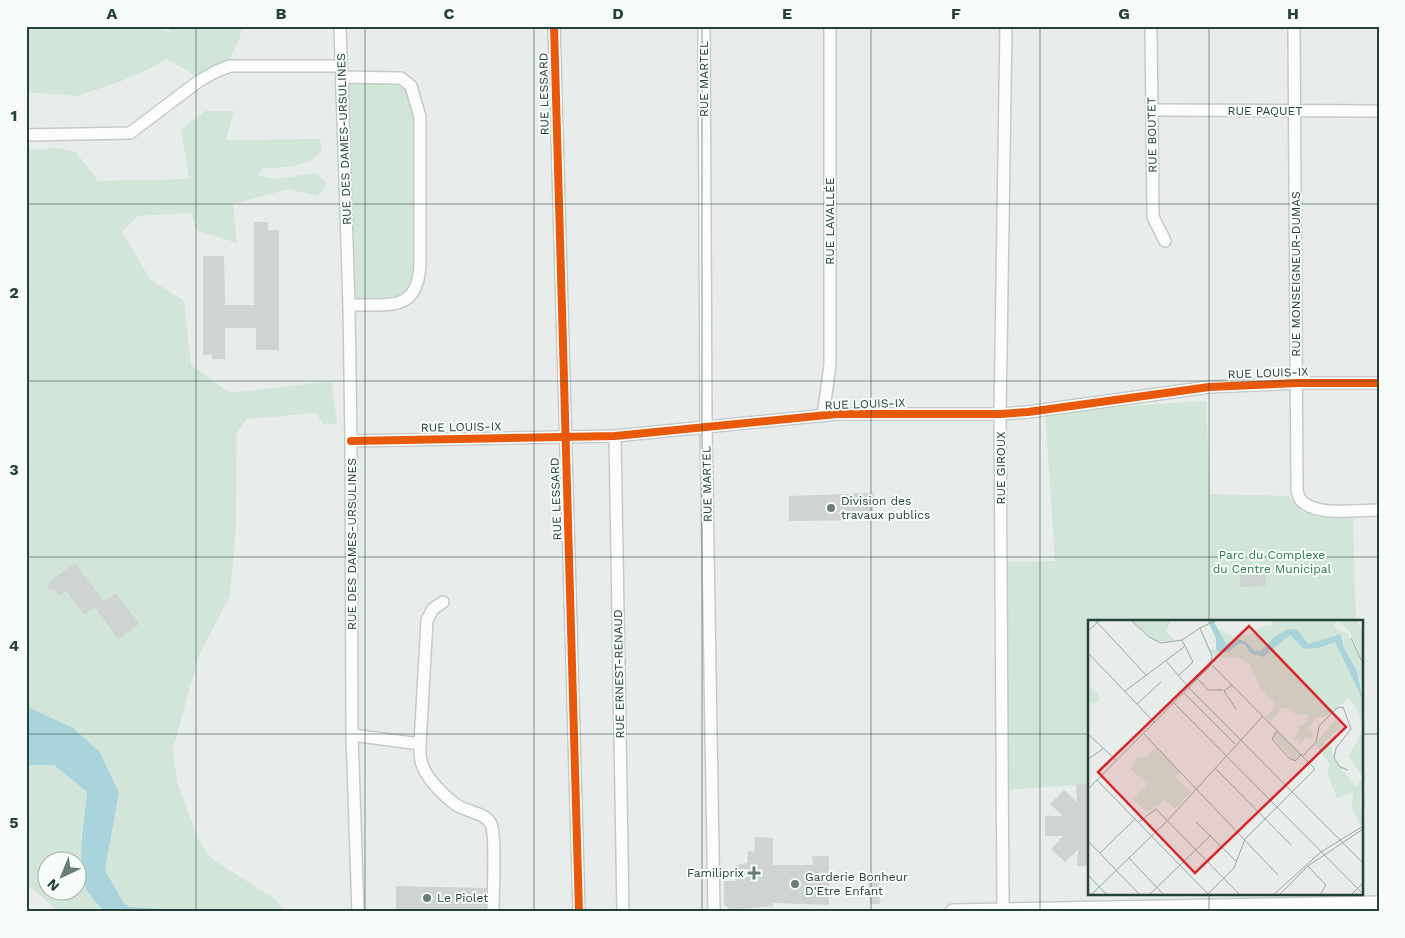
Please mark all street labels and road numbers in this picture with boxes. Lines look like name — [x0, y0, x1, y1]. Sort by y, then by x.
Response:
street label: RUE MARTEL — [697, 41, 711, 117]
street label: RUE LESSARD — [536, 52, 552, 136]
street label: RUE DES DAMES-URSULINES — [334, 53, 354, 225]
street label: RUE BOUTET — [1144, 97, 1160, 173]
street label: RUE PAQUET — [1227, 104, 1303, 118]
street label: RUE LAVALLÉE — [823, 177, 837, 265]
street label: RUE MONSEIGNEUR-DUMAS — [1289, 191, 1303, 357]
street label: RUE LOUIS-IX — [1227, 365, 1309, 381]
street label: RUE LOUIS-IX — [824, 396, 906, 412]
street label: RUE LOUIS-IX — [421, 419, 501, 435]
street label: RUE GIROUX — [994, 431, 1008, 505]
street label: RUE MARTEL — [699, 446, 715, 522]
street label: RUE LESSARD — [548, 457, 564, 541]
street label: RUE DES DAMES-URSULINES — [345, 458, 359, 630]
street label: RUE ERNEST-RENAUD — [611, 609, 627, 739]

